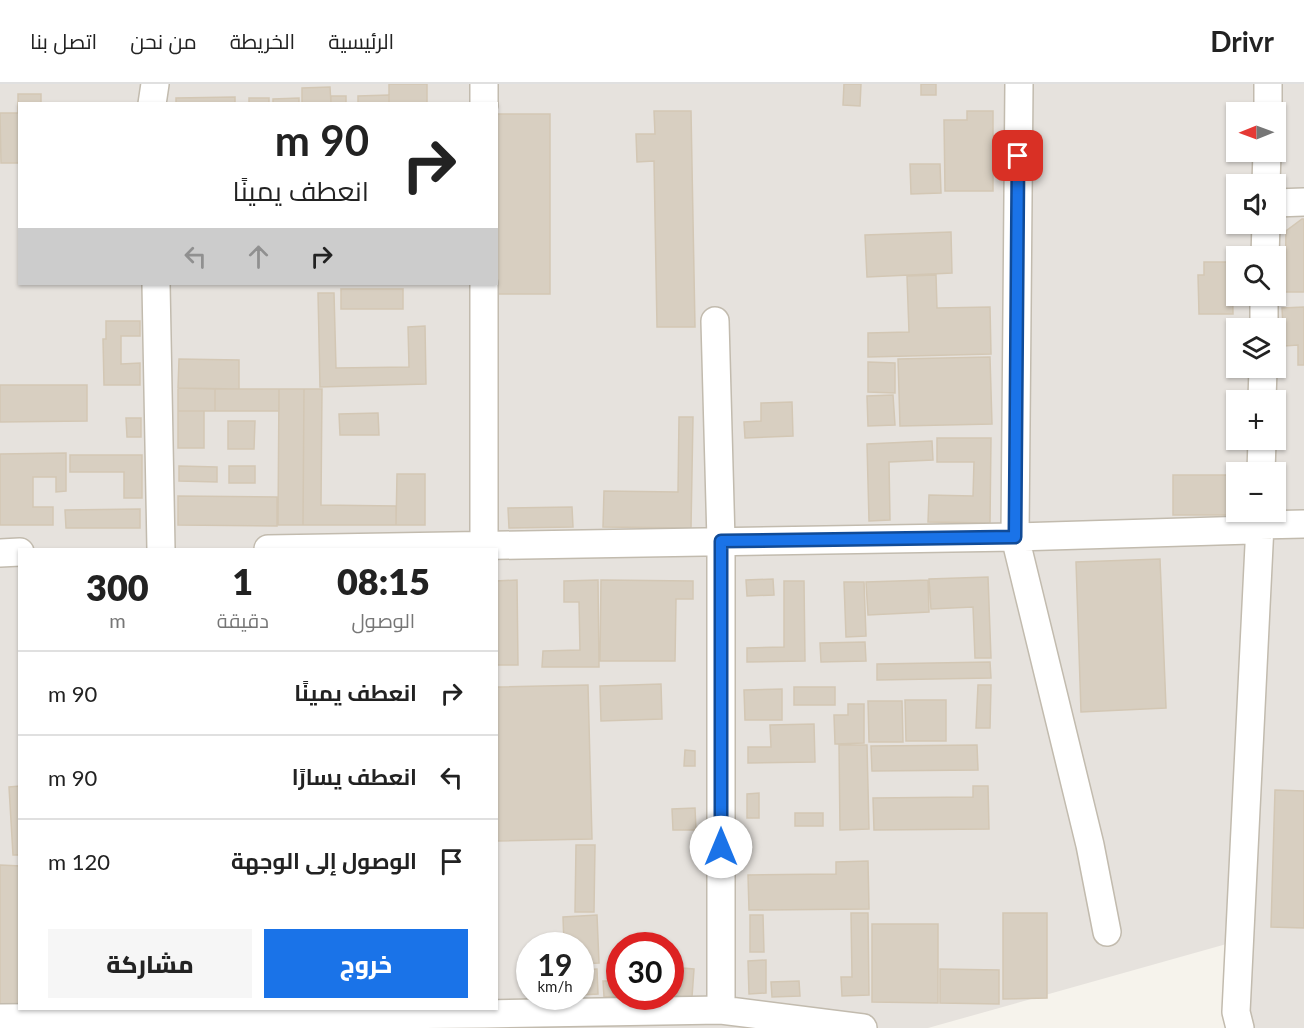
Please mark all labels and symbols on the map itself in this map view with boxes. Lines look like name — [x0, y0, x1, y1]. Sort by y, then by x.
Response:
north arrow — [1226, 102, 1286, 162]
pin — [992, 130, 1043, 181]
position arrow — [689, 815, 753, 879]
speed limit sign: 30 — [606, 932, 684, 1010]

